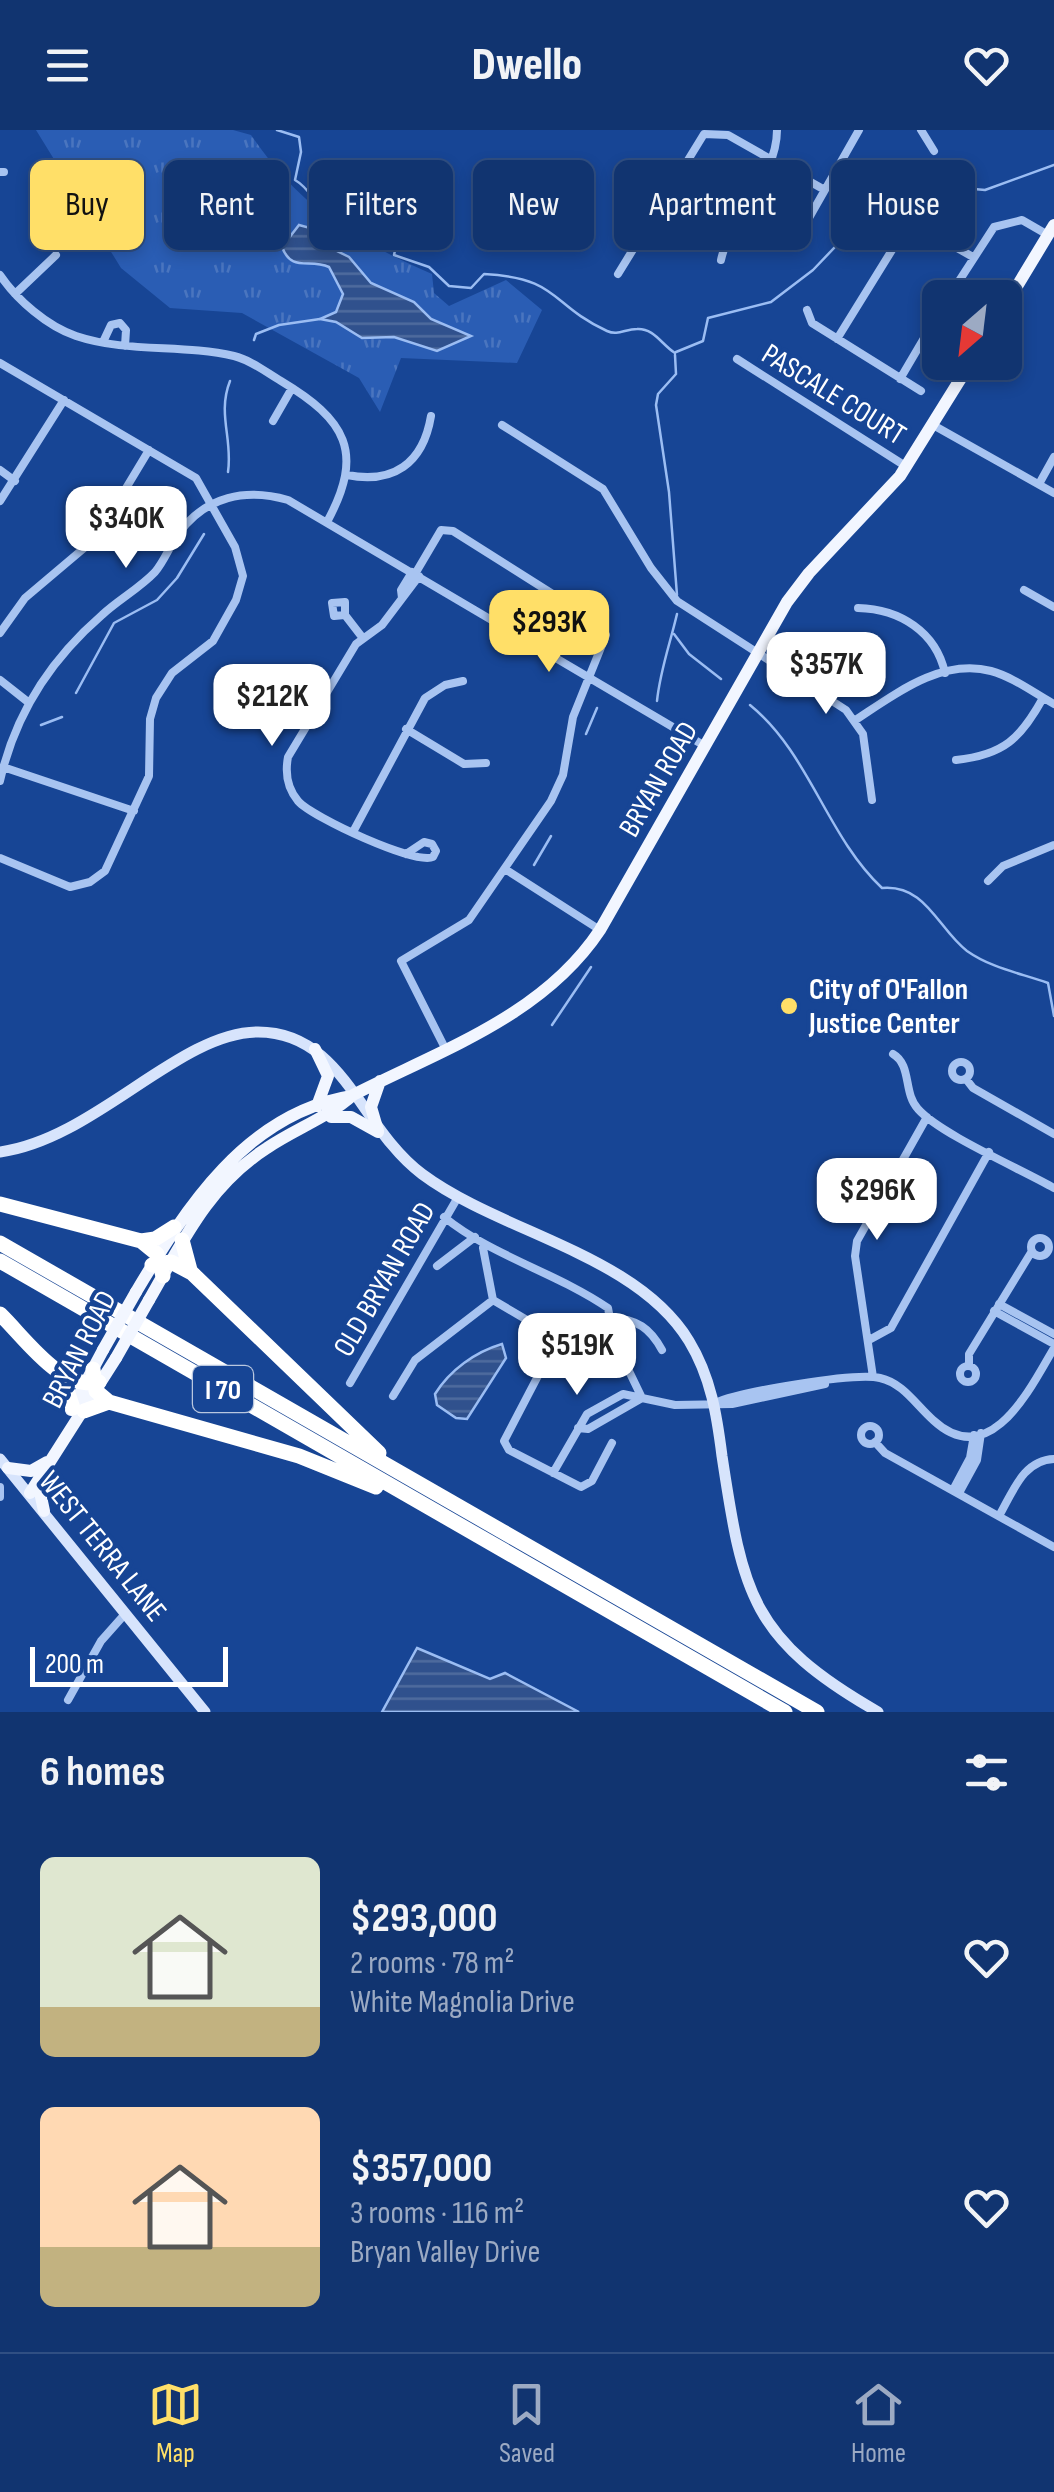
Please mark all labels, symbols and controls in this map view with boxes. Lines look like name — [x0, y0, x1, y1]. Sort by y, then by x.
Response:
icon: menu — [40, 38, 95, 93]
text: Dwello — [472, 38, 582, 93]
icon: heart — [959, 38, 1014, 93]
chip: Buy — [30, 160, 144, 250]
chip: Rent — [164, 160, 289, 250]
chip: Filters — [309, 160, 453, 250]
chip: New — [473, 160, 594, 250]
chip: Apartment — [614, 160, 811, 250]
chip: House — [831, 160, 975, 250]
north arrow — [922, 280, 1022, 380]
map controls — [922, 280, 1022, 380]
street label: PASCALE COURT — [755, 336, 912, 453]
pin: $340K — [56, 486, 196, 571]
text: $340K — [88, 499, 164, 538]
pin: $293K — [479, 590, 619, 675]
text: $293K — [511, 603, 587, 642]
pin: $357K — [756, 632, 896, 717]
text: $357K — [789, 645, 863, 684]
pin: $212K — [202, 664, 342, 749]
text: $212K — [235, 677, 309, 716]
street label: BRYAN ROAD — [612, 716, 706, 843]
place label: City of O'Fallon Justice Center — [808, 972, 968, 1042]
marker: City of O'Fallon Justice Center — [778, 995, 800, 1017]
pin: $296K — [807, 1158, 947, 1243]
text: $296K — [839, 1171, 915, 1210]
street label: OLD BRYAN ROAD — [326, 1196, 444, 1363]
street label: BRYAN ROAD — [35, 1285, 125, 1414]
pin: $519K — [507, 1313, 647, 1398]
text: $519K — [540, 1326, 614, 1365]
road number: I 70 — [193, 1366, 253, 1412]
street label: WEST TERRA LANE — [31, 1464, 174, 1629]
scale bar — [30, 1642, 228, 1686]
text: 200 m — [45, 1648, 104, 1681]
icon: filters — [959, 1745, 1014, 1800]
text: 6 homes — [40, 1747, 165, 1798]
text: $293,000 — [350, 1893, 498, 1944]
icon: home — [120, 1897, 240, 2017]
icon: heart — [959, 1930, 1014, 1985]
text: 2 rooms · 78 m² — [350, 1944, 514, 1983]
text: White Magnolia Drive — [350, 1983, 575, 2022]
text: $357,000 — [350, 2143, 492, 2194]
icon: home — [120, 2147, 240, 2267]
icon: heart — [959, 2180, 1014, 2235]
text: 3 rooms · 116 m² — [350, 2194, 524, 2233]
text: Bryan Valley Drive — [350, 2233, 540, 2272]
tab: Map — [148, 2377, 203, 2470]
tab: Saved — [499, 2377, 555, 2470]
tab: Home — [851, 2377, 906, 2470]

